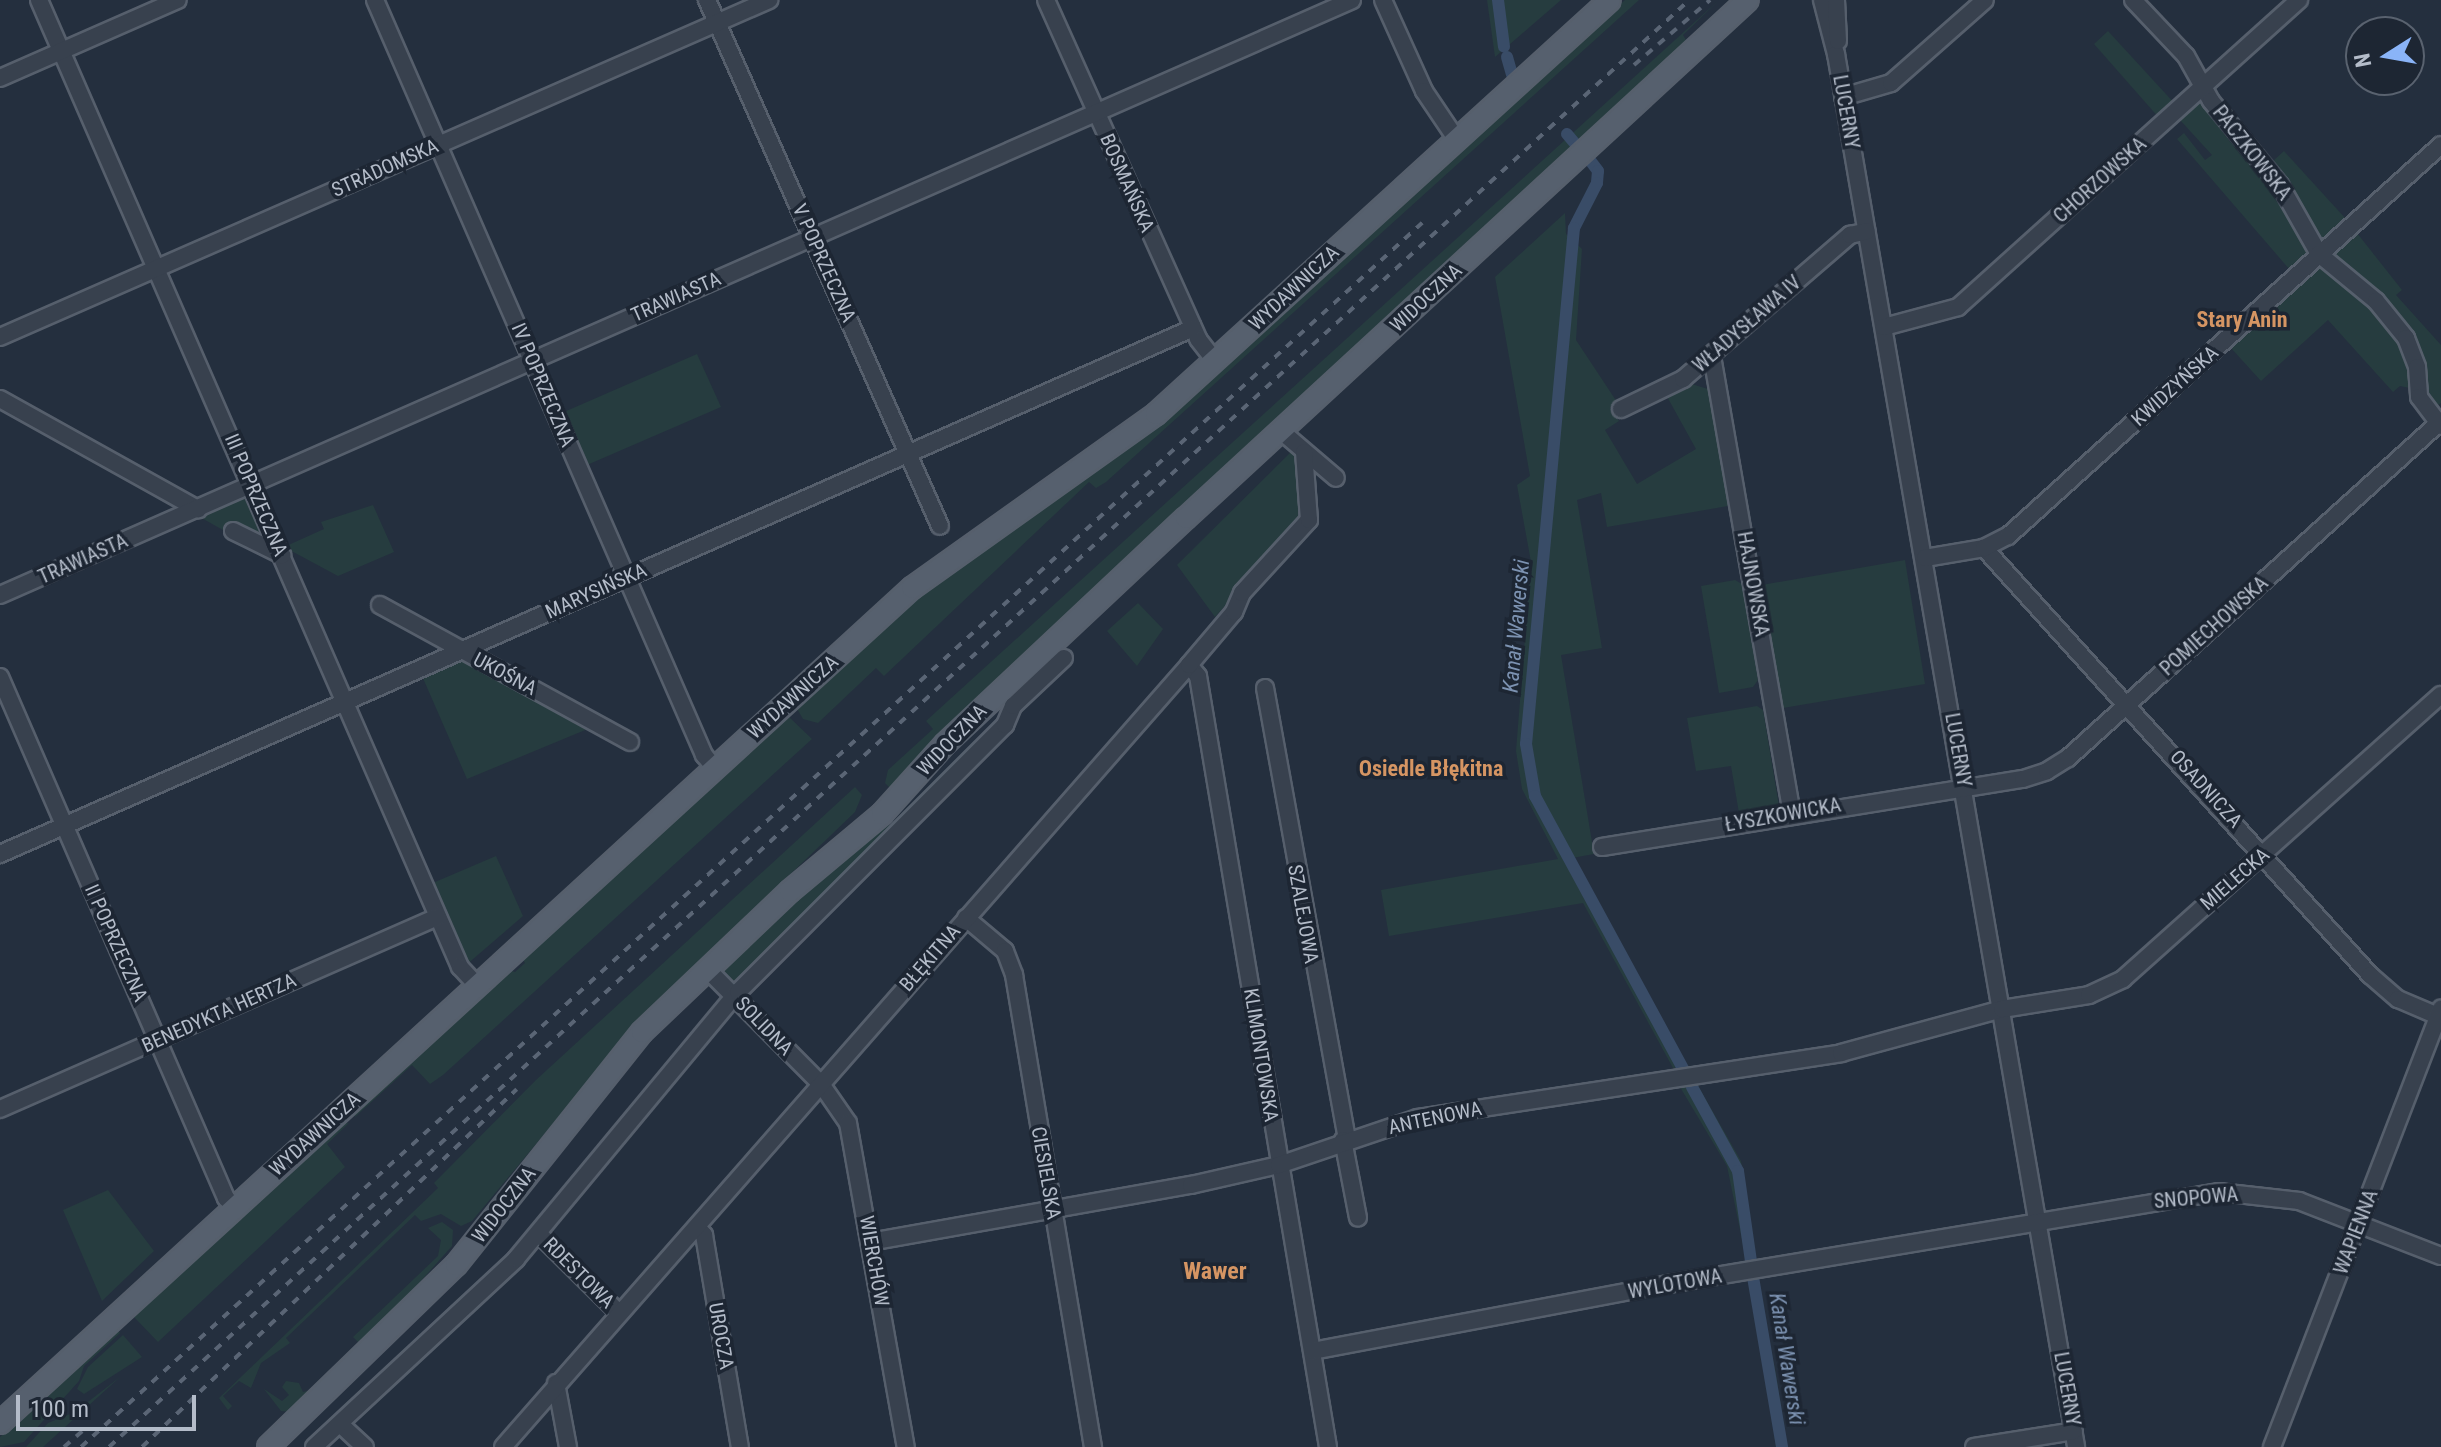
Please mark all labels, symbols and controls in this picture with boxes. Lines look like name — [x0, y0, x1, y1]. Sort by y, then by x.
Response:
north arrow — [2345, 16, 2425, 96]
text: N — [2349, 51, 2376, 69]
street label: LUCERNY — [1828, 73, 1864, 151]
street label: PACZKOWSKA — [2208, 101, 2296, 205]
street label: BOSMAŃSKA — [1095, 130, 1159, 236]
street label: CHORZOWSKA — [2049, 132, 2151, 228]
street label: STRADOMSKA — [328, 134, 442, 202]
street label: V POPRZECZNA — [787, 200, 861, 326]
street label: WYDAWNICZA — [1244, 240, 1344, 336]
street label: WIDOCZNA — [1385, 259, 1467, 337]
street label: TRAWIASTA — [628, 267, 724, 327]
street label: WŁADYSŁAWA IV — [1688, 270, 1806, 378]
district label: Stary Anin — [2196, 307, 2288, 333]
street label: IV POPRZECZNA — [506, 320, 580, 450]
street label: KWIDZYŃSKA — [2127, 341, 2223, 431]
street label: III POPRZECZNA — [219, 430, 293, 560]
street label: TRAWIASTA — [35, 529, 131, 589]
street label: HAJNOWSKA — [1732, 530, 1774, 638]
street label: MARYSIŃSKA — [542, 558, 650, 624]
water label: Kanał Wawerski — [1497, 558, 1535, 694]
street label: POMIECHOWSKA — [2155, 571, 2273, 681]
street label: UKOŚNA — [469, 647, 541, 701]
street label: WYDAWNICZA — [743, 650, 843, 744]
street label: WIDOCZNA — [912, 699, 992, 781]
street label: LUCERNY — [1940, 711, 1976, 789]
street label: OSADNICZA — [2165, 745, 2247, 833]
district label: Osiedle Błękitna — [1359, 756, 1503, 782]
street label: ŁYSZKOWICKA — [1723, 793, 1843, 837]
street label: MIELECKA — [2196, 843, 2274, 915]
street label: SZALEJOWA — [1283, 863, 1323, 965]
street label: II POPRZECZNA — [79, 881, 153, 1005]
street label: BŁĘKITNA — [895, 920, 965, 996]
street label: BENEDYKTA HERTZA — [138, 968, 300, 1058]
street label: KLIMONTOWSKA — [1239, 987, 1283, 1123]
street label: SOLIDNA — [730, 992, 798, 1060]
street label: WYDAWNICZA — [265, 1087, 365, 1181]
street label: ANTENOWA — [1386, 1096, 1484, 1140]
street label: CIESIELSKA — [1026, 1125, 1066, 1221]
street label: WIDOCZNA — [467, 1162, 541, 1248]
street label: SNOPOWA — [2153, 1182, 2239, 1214]
street label: WAPIENNA — [2329, 1186, 2383, 1278]
street label: WIERCHÓW — [854, 1214, 894, 1308]
street label: RDESTOWA — [538, 1232, 620, 1314]
district label: Wawer — [1183, 1258, 1247, 1286]
street label: WYLOTOWA — [1626, 1264, 1724, 1304]
water label: Kanał Wawerski — [1764, 1291, 1810, 1427]
street label: UROCZA — [703, 1301, 739, 1371]
street label: LUCERNY — [2049, 1350, 2085, 1428]
scale bar — [20, 1379, 200, 1429]
text: 100 m — [30, 1395, 89, 1423]

